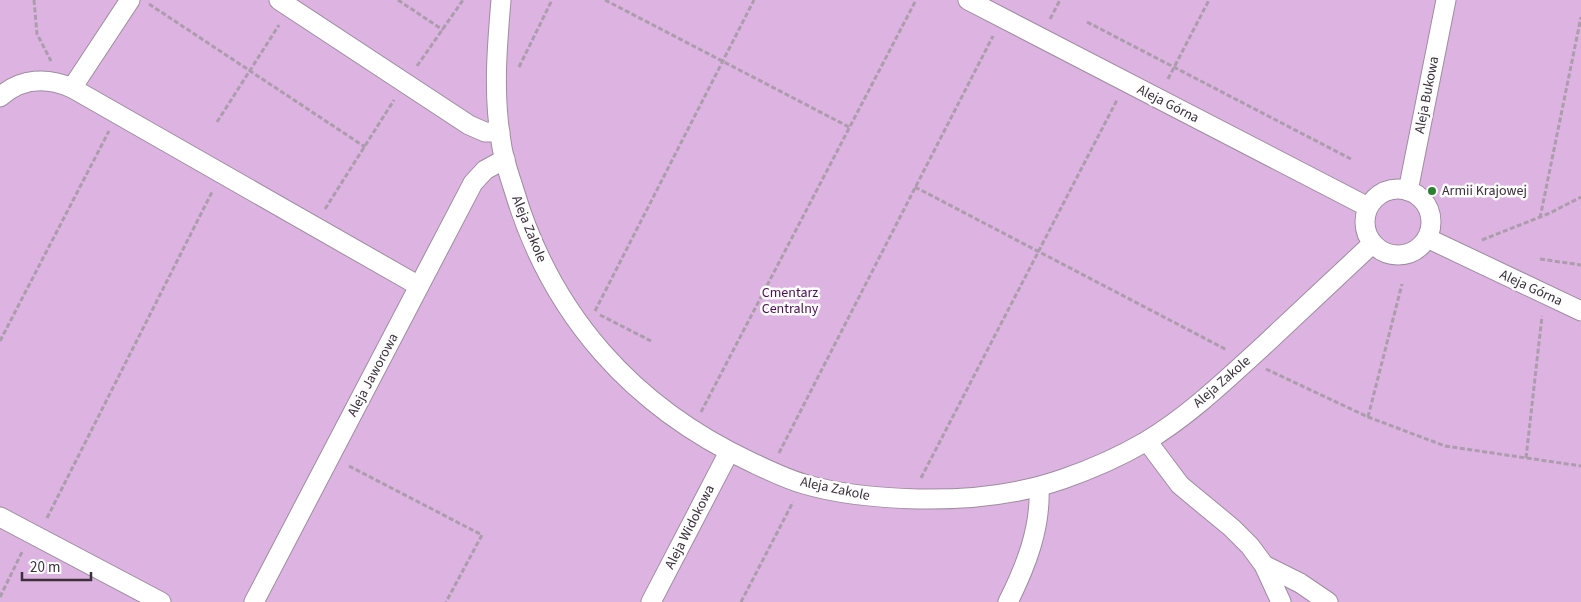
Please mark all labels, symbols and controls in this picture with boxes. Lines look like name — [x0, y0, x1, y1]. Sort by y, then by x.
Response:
street label: Aleja Bukowa — [1410, 55, 1444, 135]
street label: Aleja Górna — [1134, 80, 1202, 128]
place label: Armii Krajowej — [1442, 181, 1527, 201]
marker: Armii Krajowej — [1426, 185, 1438, 197]
street label: Aleja Zakole — [507, 193, 552, 266]
street label: Aleja Górna — [1496, 265, 1566, 311]
park label: Cmentarz Centralny — [762, 283, 819, 319]
street label: Aleja Jaworowa — [343, 330, 403, 420]
street label: Aleja Zakole — [1189, 351, 1255, 413]
street label: Aleja Zakole — [798, 472, 872, 506]
street label: Aleja Widokowa — [660, 481, 720, 573]
scale bar — [22, 550, 91, 582]
text: 20 m — [30, 557, 60, 578]

